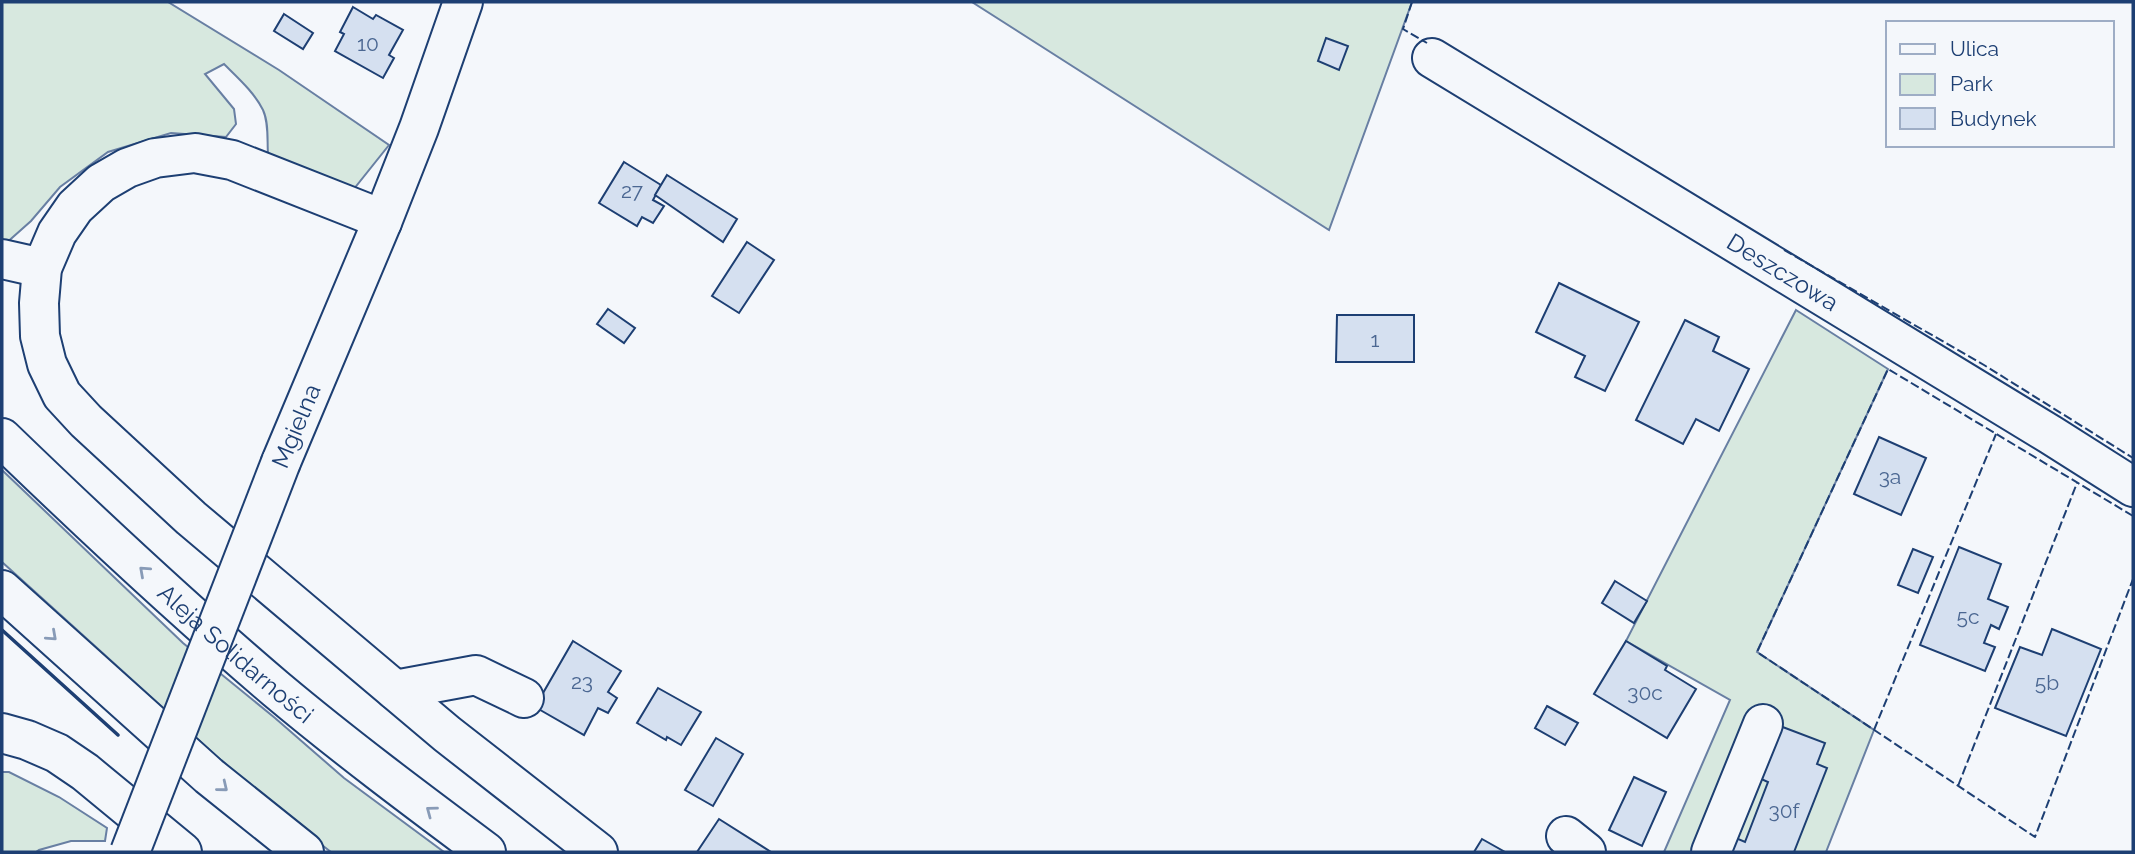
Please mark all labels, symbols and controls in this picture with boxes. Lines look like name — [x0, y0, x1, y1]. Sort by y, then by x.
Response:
legend — [1886, 21, 2114, 147]
house number: 10 — [357, 31, 379, 56]
text: Ulica — [1950, 36, 1999, 61]
text: Park — [1950, 71, 1993, 96]
text: Budynek — [1950, 106, 2037, 131]
house number: 27 — [621, 178, 644, 203]
street label: Deszczowa — [1722, 227, 1844, 317]
house number: 1 — [1371, 327, 1380, 352]
street label: Mgielna — [265, 380, 327, 472]
house number: 3a — [1879, 464, 1901, 489]
one-way arrow — [139, 567, 152, 579]
street label: Aleja Solidarności — [152, 578, 320, 729]
house number: 5c — [1957, 604, 1979, 629]
one-way arrow — [44, 628, 57, 641]
house number: 23 — [571, 669, 593, 694]
house number: 5b — [2035, 670, 2059, 695]
house number: 30c — [1627, 680, 1663, 705]
one-way arrow — [215, 778, 227, 791]
house number: 30f — [1769, 798, 1801, 823]
one-way arrow — [426, 807, 439, 820]

